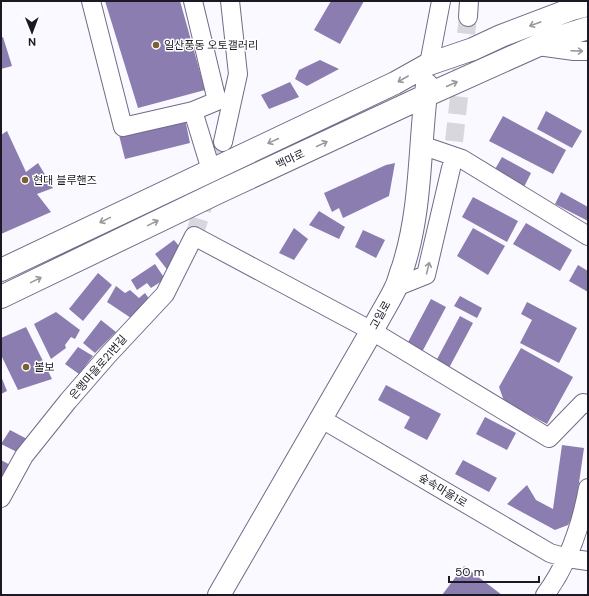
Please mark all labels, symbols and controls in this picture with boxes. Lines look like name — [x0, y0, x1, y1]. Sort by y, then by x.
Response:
north arrow — [12, 12, 52, 52]
one-way arrow — [530, 20, 542, 28]
text: N — [28, 35, 36, 49]
place label: 일산풍동 오토갤러리 — [164, 38, 258, 52]
marker: 일산풍동 오토갤러리 — [151, 40, 161, 50]
one-way arrow — [570, 47, 583, 55]
one-way arrow — [397, 76, 409, 83]
one-way arrow — [446, 80, 458, 87]
one-way arrow — [267, 138, 279, 145]
one-way arrow — [315, 140, 327, 147]
street label: 백마로 — [273, 146, 307, 172]
place label: 현대 블루핸즈 — [33, 173, 97, 187]
marker: 현대 블루핸즈 — [20, 175, 30, 185]
one-way arrow — [99, 217, 111, 224]
one-way arrow — [147, 219, 159, 226]
one-way arrow — [424, 262, 432, 275]
one-way arrow — [30, 276, 42, 283]
street label: 고일로 — [367, 298, 393, 332]
street label: 은행마을로21번길 — [66, 332, 130, 402]
place label: 볼보 — [34, 360, 54, 374]
marker: 볼보 — [21, 362, 31, 372]
street label: 숲속마을1로 — [416, 470, 470, 510]
scale bar — [449, 558, 539, 584]
text: 50 m — [455, 564, 484, 580]

